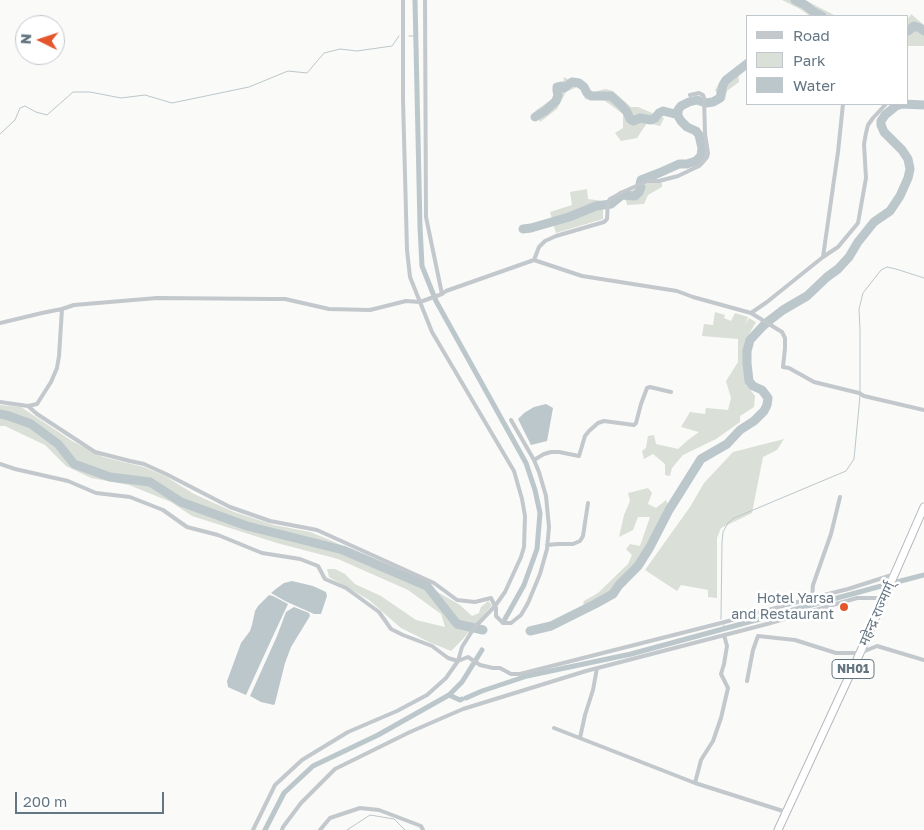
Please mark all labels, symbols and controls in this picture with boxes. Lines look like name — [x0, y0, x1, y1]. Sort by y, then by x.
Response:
north arrow — [15, 15, 65, 65]
legend — [746, 15, 909, 105]
text: Road — [793, 26, 830, 44]
text: N — [17, 33, 34, 45]
text: Park — [793, 51, 825, 69]
text: Water — [793, 76, 836, 94]
street label: महेन्द्र राज्मार्ग् — [855, 579, 899, 649]
place label: Hotel Yarsa and Restaurant — [731, 591, 834, 624]
marker: Hotel Yarsa and Restaurant — [838, 601, 850, 613]
road number: NH01 — [832, 660, 874, 679]
scale bar — [18, 782, 166, 814]
text: 200 m — [23, 792, 67, 810]

